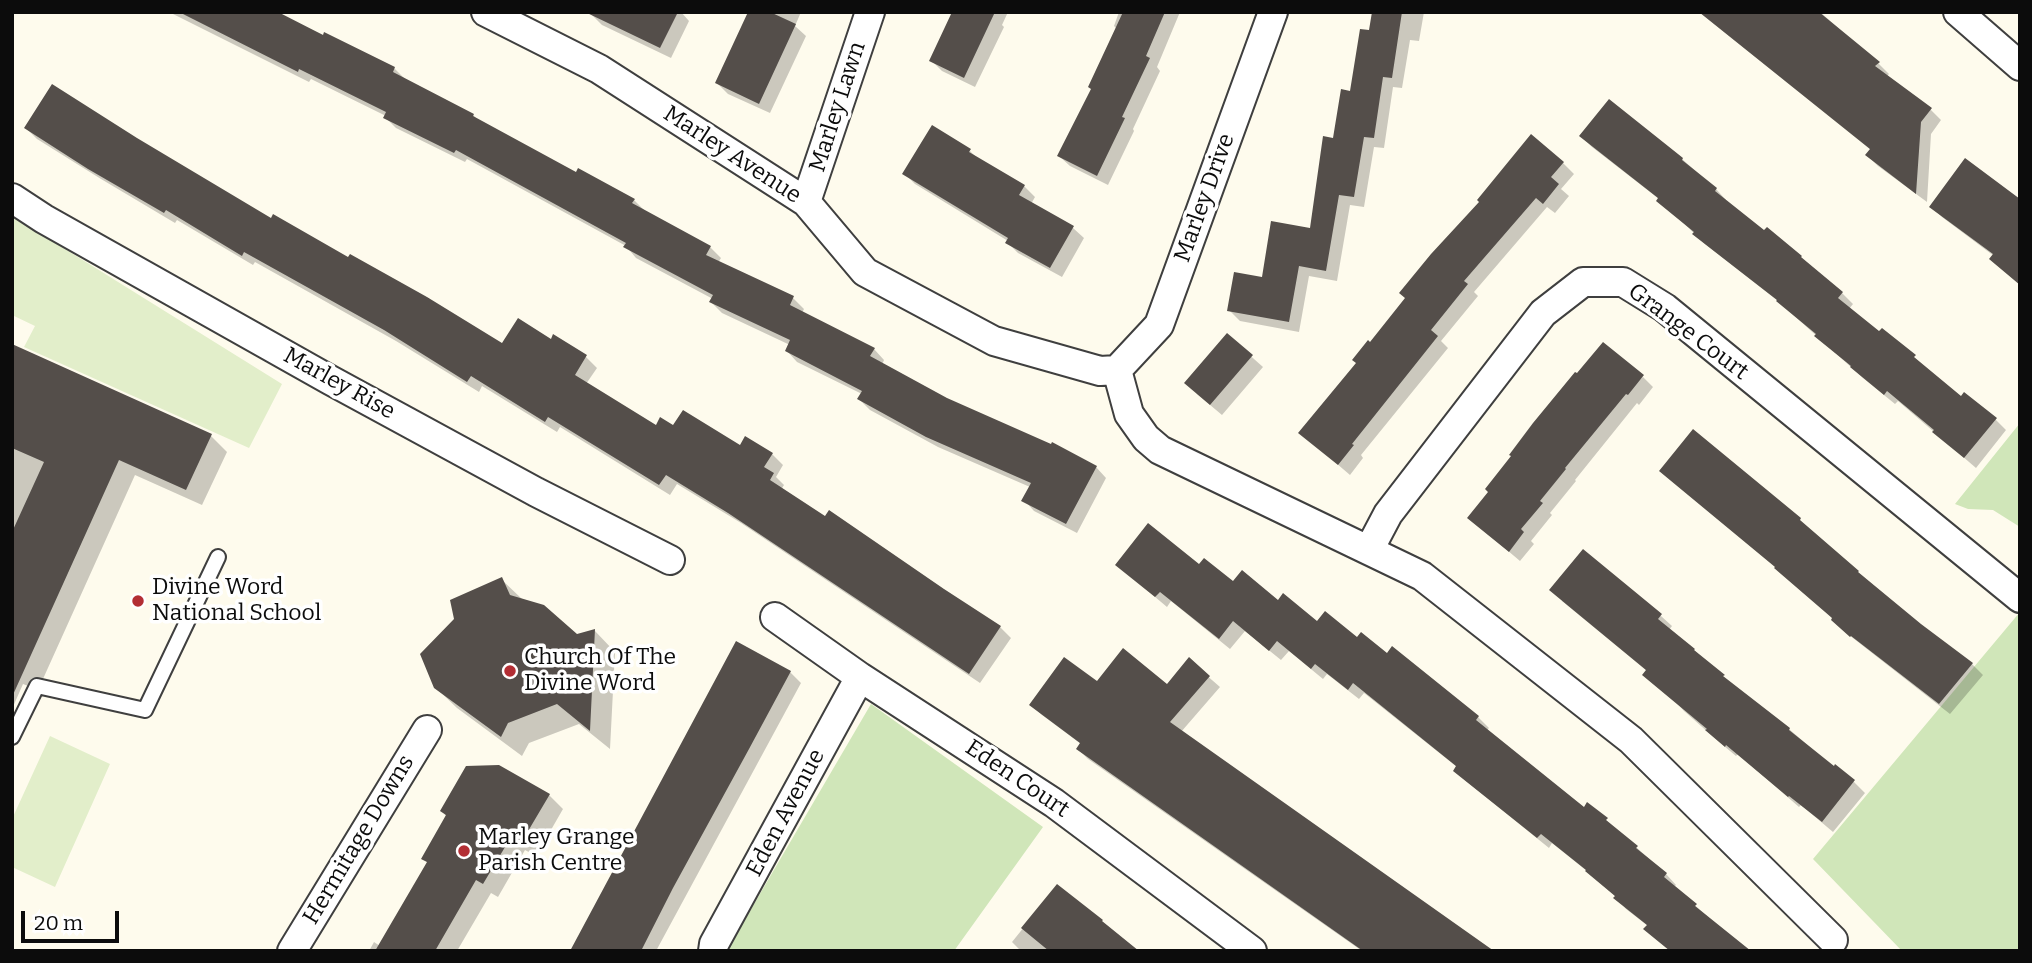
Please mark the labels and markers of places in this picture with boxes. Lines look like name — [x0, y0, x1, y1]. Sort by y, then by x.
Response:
place label: Divine Word National School — [152, 574, 321, 628]
marker: Divine Word National School — [130, 593, 146, 609]
place label: Church Of The Divine Word — [524, 644, 676, 698]
marker: Church Of The Divine Word — [502, 663, 518, 679]
place label: Marley Grange Parish Centre — [478, 824, 635, 878]
marker: Marley Grange Parish Centre — [456, 843, 472, 859]

